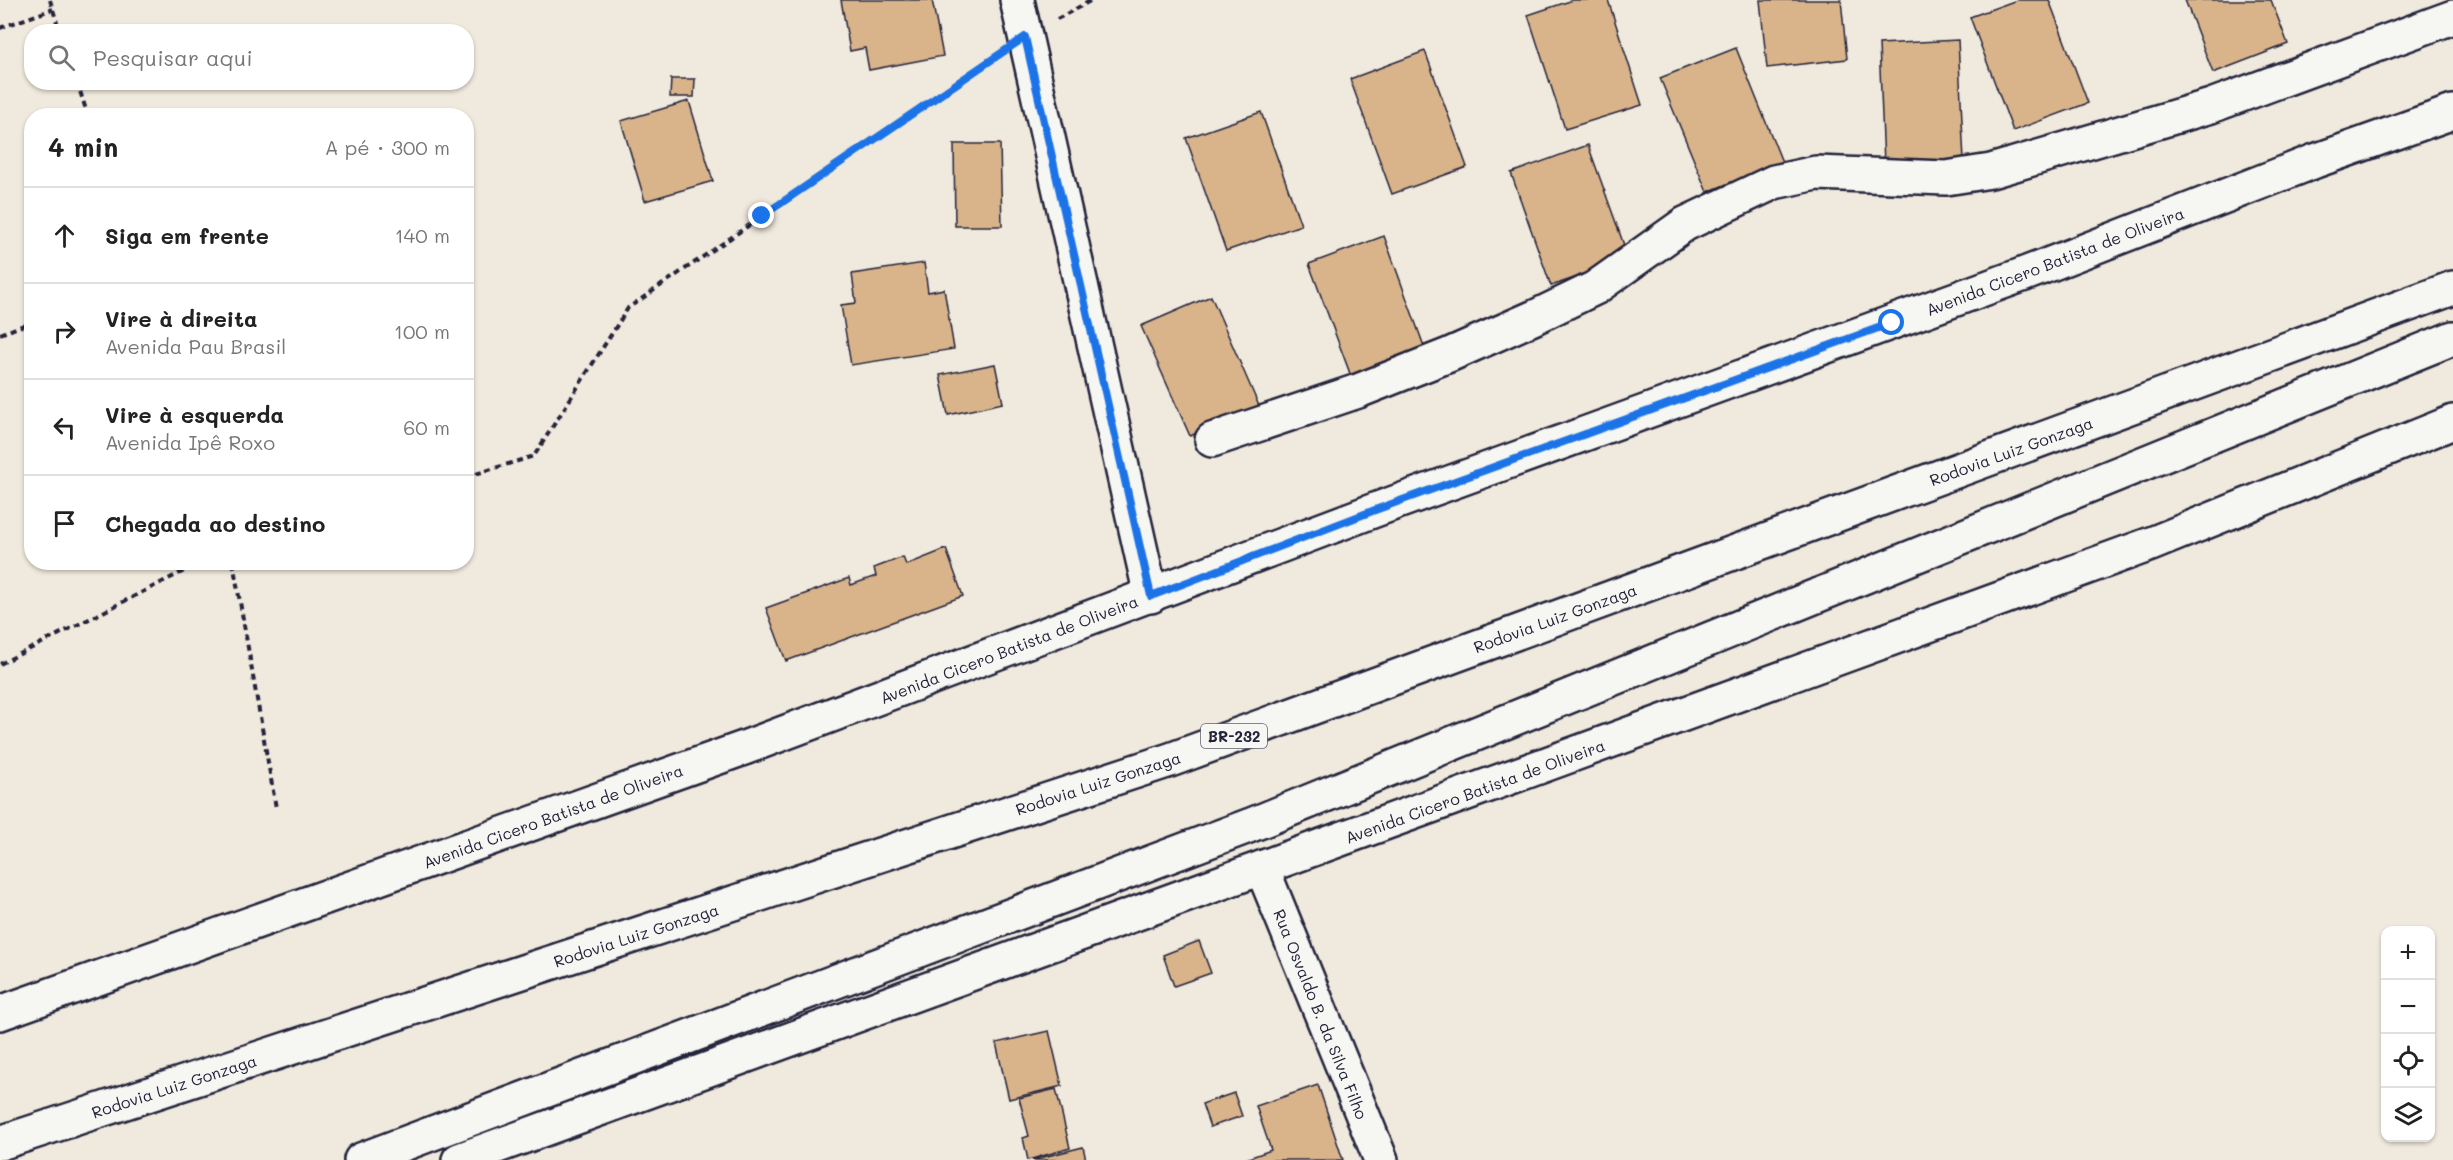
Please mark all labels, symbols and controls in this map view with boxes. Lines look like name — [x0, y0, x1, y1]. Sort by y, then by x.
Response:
search box — [24, 24, 474, 90]
icon: search — [45, 41, 78, 74]
text: Pesquisar aqui — [93, 43, 253, 72]
text: 4 min — [48, 130, 118, 164]
text: A pé · 300 m — [325, 134, 450, 160]
route end — [748, 202, 774, 228]
street label: Avenida Cicero Batista de Oliveira — [1923, 202, 2187, 320]
icon: ahead — [48, 219, 81, 252]
text: Siga em frente — [105, 221, 269, 250]
text: 140 m — [395, 222, 450, 248]
text: Vire à direita — [105, 304, 258, 333]
route start — [1878, 309, 1904, 335]
icon: right — [48, 315, 81, 348]
text: 100 m — [394, 318, 450, 344]
text: Avenida Pau Brasil — [105, 333, 286, 359]
text: Vire à esquerda — [105, 400, 284, 429]
icon: left — [48, 411, 81, 444]
street label: Rodovia Luiz Gonzaga — [1926, 412, 2096, 490]
text: 60 m — [403, 414, 450, 440]
text: Avenida Ipê Roxo — [105, 429, 275, 455]
icon: arrive — [48, 507, 81, 540]
text: Chegada ao destino — [105, 509, 325, 538]
street label: Rodovia Luiz Gonzaga — [1470, 579, 1640, 657]
street label: Avenida Cicero Batista de Oliveira — [877, 590, 1141, 708]
road number: BR-232 — [1201, 724, 1267, 748]
street label: Avenida Cicero Batista de Oliveira — [1342, 734, 1608, 848]
street label: Rodovia Luiz Gonzaga — [1013, 746, 1183, 820]
street label: Avenida Cicero Batista de Oliveira — [420, 759, 686, 873]
street label: Rodovia Luiz Gonzaga — [551, 898, 721, 972]
street label: Rua Osvaldo B. da Silva Filho — [1269, 906, 1373, 1122]
map controls — [2381, 926, 2435, 1142]
button: + — [2381, 926, 2435, 980]
button: − — [2381, 980, 2435, 1034]
button: locate — [2381, 1034, 2435, 1088]
street label: Rodovia Luiz Gonzaga — [89, 1049, 259, 1123]
button: layers — [2381, 1088, 2435, 1142]

